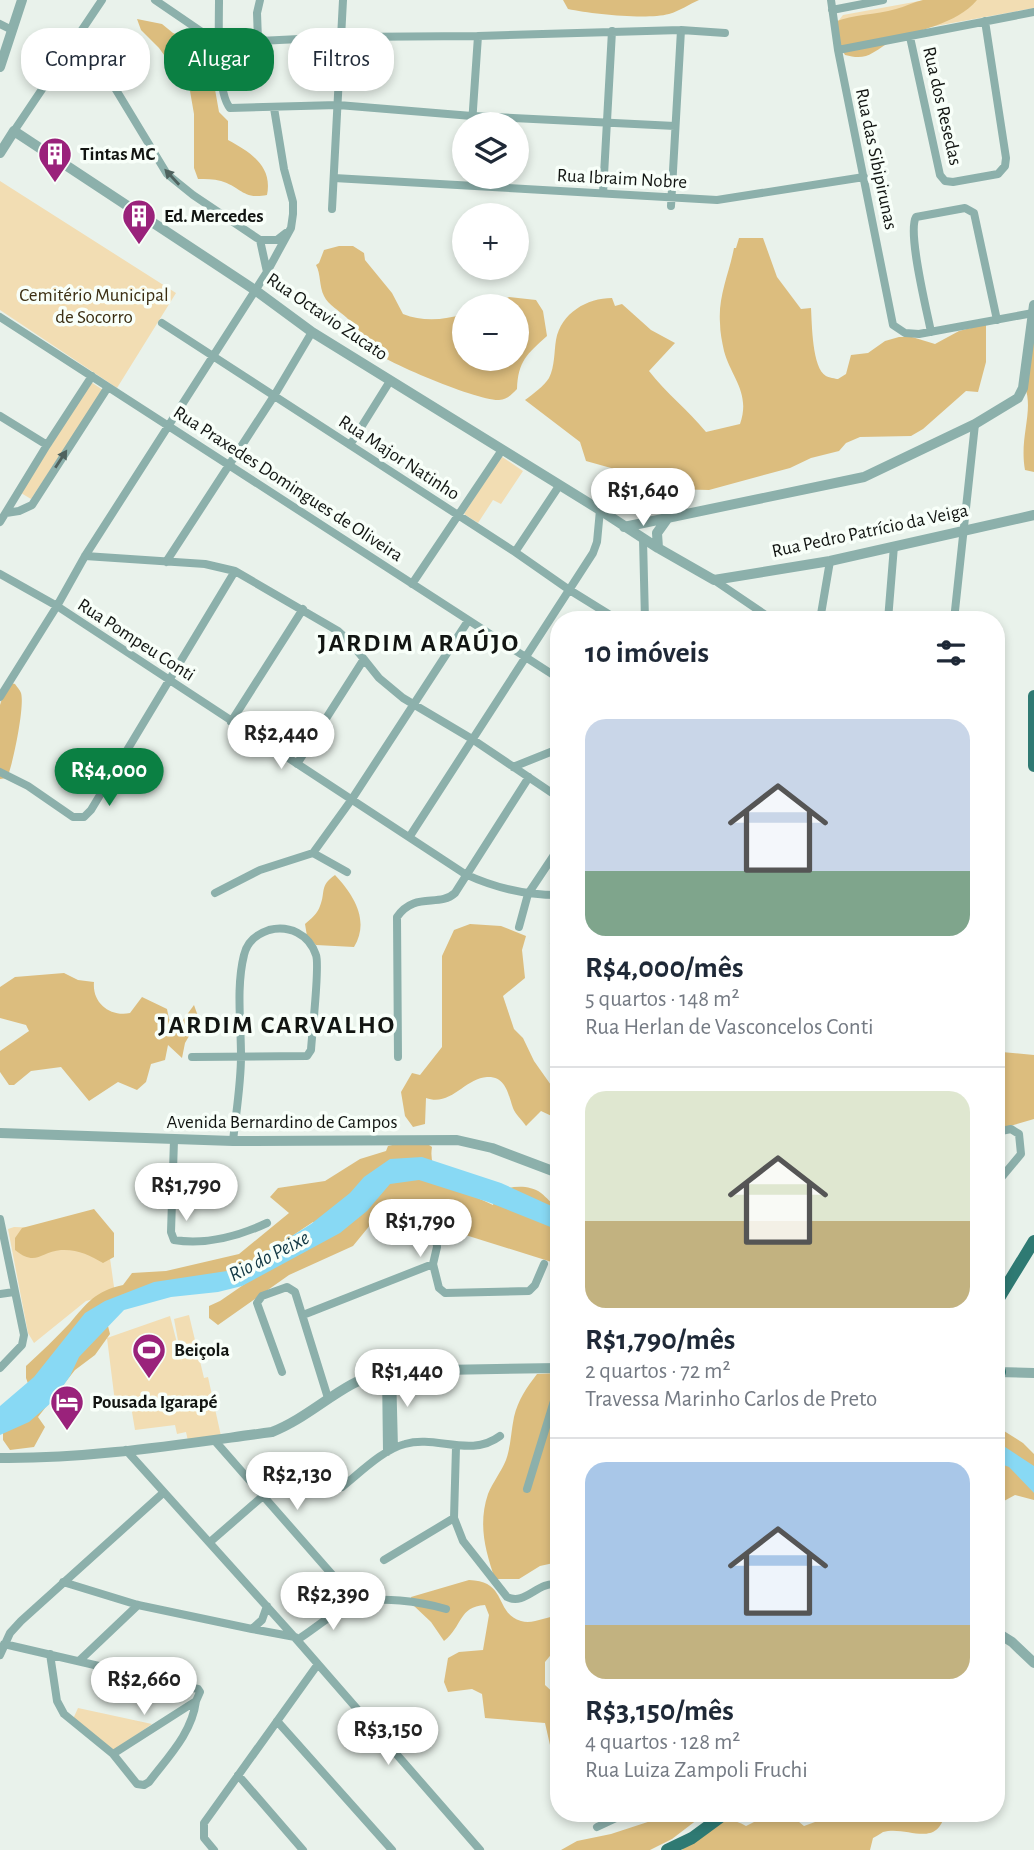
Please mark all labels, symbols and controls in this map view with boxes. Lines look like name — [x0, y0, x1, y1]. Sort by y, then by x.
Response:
chip: Comprar — [21, 28, 150, 91]
chip: Alugar — [164, 28, 274, 91]
chip: Filtros — [288, 28, 394, 91]
street label: Rua dos Resedas — [919, 45, 965, 167]
street label: Rua das Sibipirunas — [852, 87, 900, 231]
map controls — [452, 112, 529, 371]
button: layers — [452, 112, 529, 189]
building icon: Tintas MC — [36, 135, 74, 184]
place label: Tintas MC — [80, 145, 155, 164]
street label: Rua Ibraim Nobre — [556, 166, 688, 192]
one-way arrow — [164, 168, 180, 186]
building icon: Ed. Mercedes — [120, 197, 158, 246]
button: + — [452, 203, 529, 280]
place label: Ed. Mercedes — [164, 207, 264, 226]
street label: Rua Octavio Zucato — [263, 270, 391, 364]
park label: Cemitério Municipal de Socorro — [19, 286, 169, 327]
button: − — [452, 294, 529, 371]
street label: Rua Praxedes Domingues de Oliveira — [170, 403, 406, 565]
street label: Rua Major Natinho — [335, 412, 463, 504]
one-way arrow — [55, 450, 68, 469]
pin: R$1,640 — [578, 468, 708, 528]
text: R$1,640 — [607, 479, 679, 502]
street label: Rua Pedro Patrício da Veiga — [770, 501, 970, 561]
street label: Rua Pompeu Conti — [74, 595, 198, 685]
district label: JARDIM ARAÚJO — [318, 628, 520, 656]
icon: filters — [932, 634, 970, 672]
text: 10 imóveis — [585, 638, 709, 668]
pin: R$2,440 — [216, 712, 346, 771]
text: R$2,440 — [243, 722, 319, 745]
pin: R$4,000 — [44, 748, 174, 808]
text: R$4,000 — [71, 759, 147, 782]
icon: home — [715, 765, 841, 891]
text: R$4,000/mês — [585, 953, 743, 983]
text: 5 quartos · 148 m² — [585, 988, 739, 1011]
district label: JARDIM CARVALHO — [158, 1012, 396, 1038]
text: Rua Herlan de Vasconcelos Conti — [585, 1016, 874, 1039]
street label: Avenida Bernardino de Campos — [167, 1113, 397, 1132]
icon: home — [715, 1137, 841, 1263]
pin: R$1,790 — [121, 1164, 251, 1223]
text: R$1,790 — [151, 1174, 221, 1197]
pin: R$1,790 — [355, 1200, 485, 1259]
text: R$1,790 — [385, 1210, 455, 1233]
water label: Rio do Peixe — [225, 1227, 313, 1285]
text: R$1,790/mês — [585, 1325, 735, 1355]
sports icon: Beiçola — [130, 1331, 168, 1380]
place label: Beiçola — [174, 1341, 230, 1360]
pin: R$1,440 — [342, 1350, 472, 1409]
text: R$1,440 — [371, 1360, 443, 1383]
text: 2 quartos · 72 m² — [585, 1360, 731, 1383]
hotel icon: Pousada Igarapé — [48, 1383, 86, 1432]
text: Travessa Marinho Carlos de Preto — [585, 1388, 877, 1411]
place label: Pousada Igarapé — [92, 1393, 218, 1412]
pin: R$2,130 — [232, 1452, 362, 1512]
text: R$2,130 — [262, 1463, 332, 1486]
icon: home — [715, 1508, 841, 1634]
pin: R$2,390 — [268, 1572, 398, 1632]
text: R$2,390 — [296, 1583, 370, 1606]
pin: R$2,660 — [79, 1658, 209, 1717]
text: R$2,660 — [107, 1668, 181, 1691]
text: R$3,150/mês — [585, 1696, 734, 1726]
pin: R$3,150 — [323, 1708, 453, 1767]
text: R$3,150 — [353, 1718, 423, 1741]
text: 4 quartos · 128 m² — [585, 1731, 740, 1754]
text: Rua Luiza Zampoli Fruchi — [585, 1759, 808, 1782]

